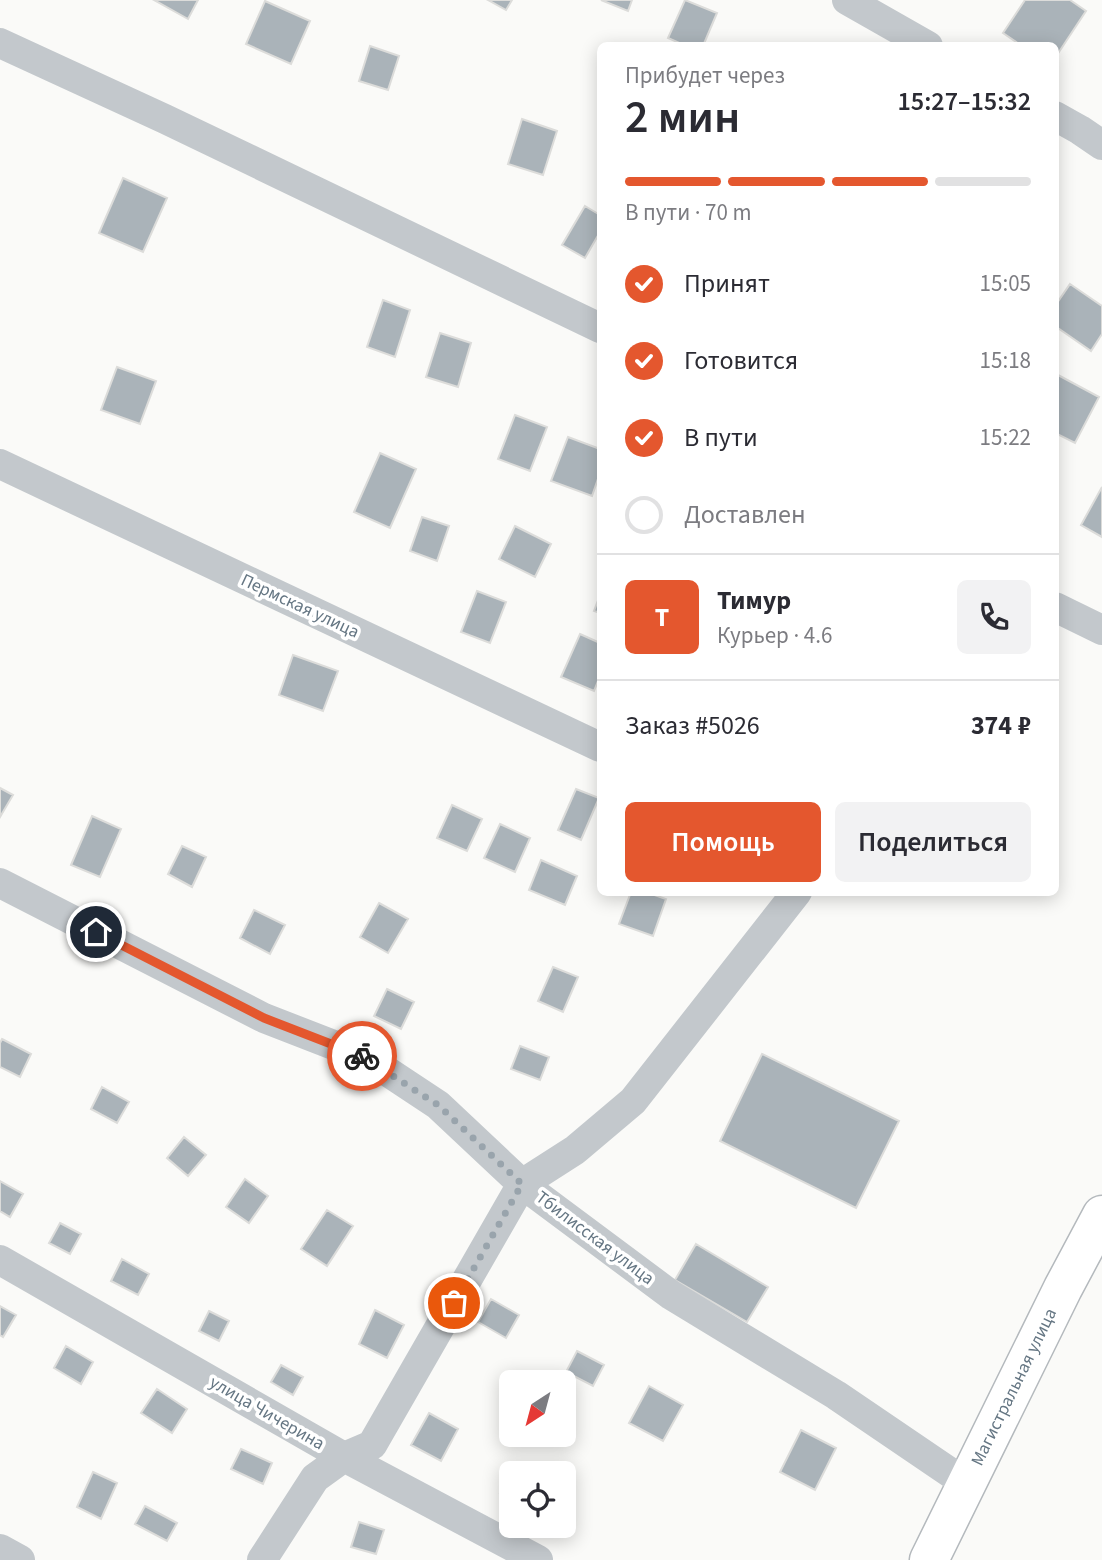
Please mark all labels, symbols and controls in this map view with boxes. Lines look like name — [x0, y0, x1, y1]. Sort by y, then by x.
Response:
text: Прибудет через — [625, 59, 785, 92]
text: 15:27–15:32 — [898, 83, 1031, 120]
text: 2 мин — [625, 85, 740, 150]
text: В пути · 70 m — [625, 196, 752, 229]
icon: check — [625, 265, 663, 303]
text: Принят — [684, 265, 770, 302]
text: 15:05 — [980, 267, 1031, 300]
icon: check — [625, 342, 663, 380]
text: Готовится — [684, 342, 798, 379]
text: 15:18 — [980, 344, 1031, 377]
icon: check — [625, 419, 663, 457]
text: В пути — [684, 419, 758, 456]
text: 15:22 — [980, 421, 1031, 454]
text: Доставлен — [684, 496, 806, 533]
street label: Пермская улица — [237, 568, 363, 644]
button: phone — [957, 580, 1031, 654]
text: Тимур — [717, 582, 791, 619]
text: Т — [655, 599, 669, 636]
text: Курьер · 4.6 — [717, 619, 832, 652]
text: Заказ #5026 — [625, 707, 760, 744]
text: 374 ₽ — [971, 707, 1031, 744]
button: Помощь — [625, 802, 821, 882]
button: Поделиться — [835, 802, 1031, 882]
pin — [66, 902, 126, 962]
icon: home — [77, 913, 115, 951]
courier — [327, 1021, 397, 1091]
icon: bike — [343, 1037, 381, 1075]
street label: Тбилисская улица — [531, 1185, 659, 1291]
pin — [424, 1273, 484, 1333]
icon: bag — [435, 1284, 473, 1322]
street label: Магистральная улица — [965, 1304, 1063, 1470]
street label: улица Чичерина — [205, 1370, 329, 1456]
north arrow — [499, 1370, 576, 1447]
map controls — [499, 1370, 576, 1538]
button: locate — [499, 1461, 576, 1538]

